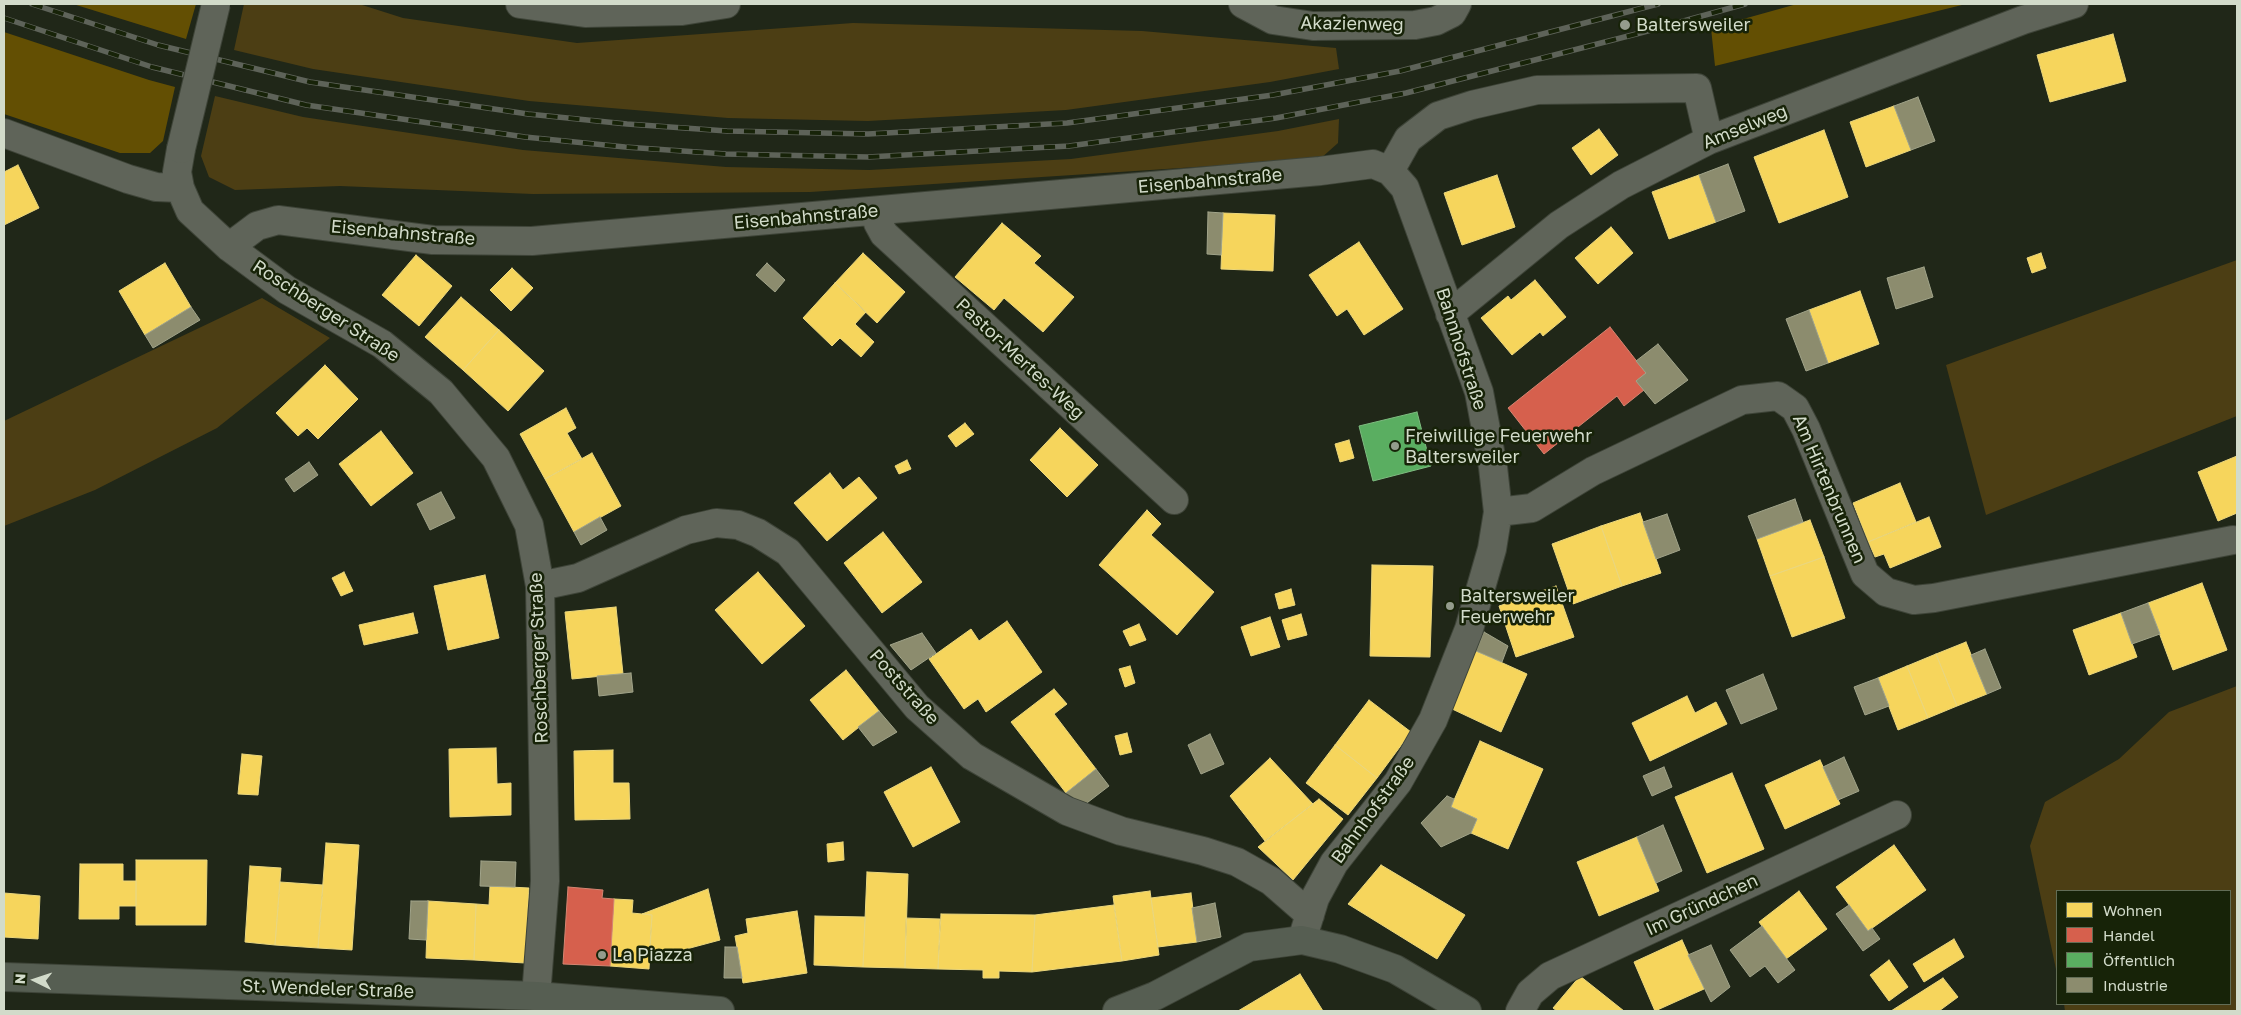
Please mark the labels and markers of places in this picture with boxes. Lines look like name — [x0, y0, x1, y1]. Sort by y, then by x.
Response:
place label: Baltersweiler — [1636, 14, 1751, 36]
marker: Baltersweiler — [1618, 18, 1632, 32]
place label: Freiwillige Feuerwehr Baltersweiler — [1405, 425, 1592, 468]
marker: Freiwillige Feuerwehr Baltersweiler — [1389, 440, 1401, 452]
place label: Baltersweiler Feuerwehr — [1460, 585, 1575, 628]
marker: Baltersweiler Feuerwehr — [1444, 600, 1456, 612]
place label: La Piazza — [612, 944, 693, 966]
marker: La Piazza — [596, 949, 608, 961]

